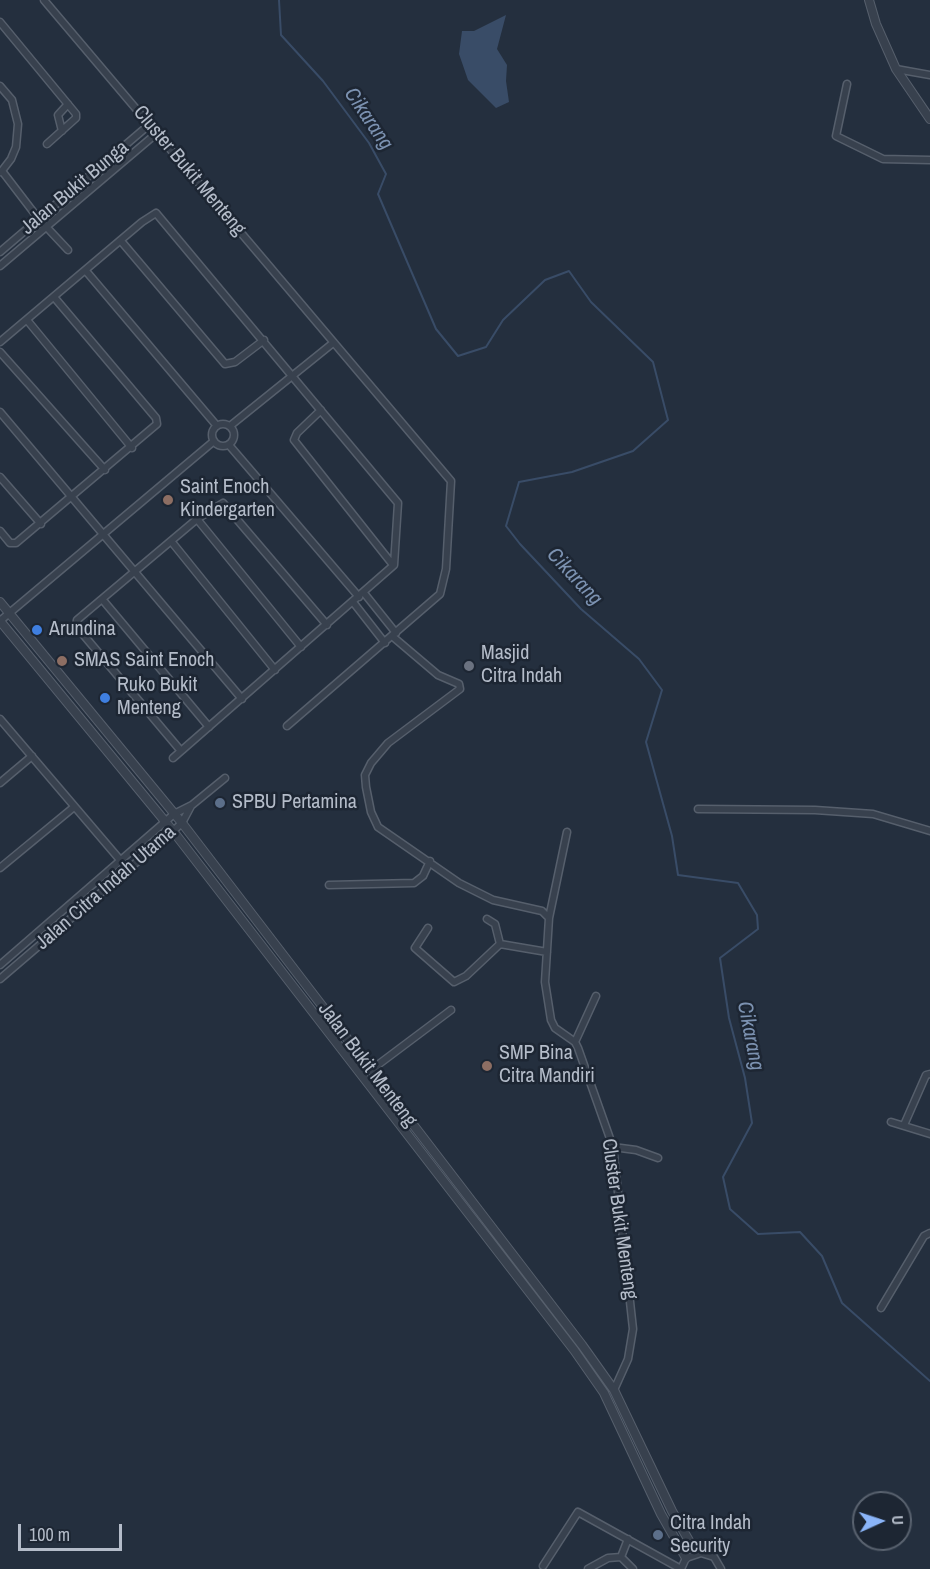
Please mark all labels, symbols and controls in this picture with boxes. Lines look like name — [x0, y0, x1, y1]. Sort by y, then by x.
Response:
water label: Cikarang — [338, 83, 398, 155]
street label: Cluster Bukit Menteng — [128, 101, 250, 241]
street label: Jalan Bukit Bunga — [16, 136, 134, 240]
place label: Saint Enoch Kindergarten — [180, 476, 275, 523]
marker: Saint Enoch Kindergarten — [161, 493, 175, 507]
water label: Cikarang — [541, 543, 607, 611]
place label: Arundina — [49, 618, 116, 642]
marker: Arundina — [30, 623, 44, 637]
place label: Masjid Citra Indah — [481, 642, 562, 689]
place label: SMAS Saint Enoch — [74, 649, 214, 673]
marker: SMAS Saint Enoch — [55, 654, 69, 668]
marker: Masjid Citra Indah — [462, 659, 476, 673]
place label: Ruko Bukit Menteng — [117, 674, 197, 721]
marker: Ruko Bukit Menteng — [98, 691, 112, 705]
place label: SPBU Pertamina — [232, 791, 357, 815]
marker: SPBU Pertamina — [213, 796, 227, 810]
street label: Jalan Citra Indah Utama — [31, 821, 181, 955]
street label: Jalan Bukit Menteng — [312, 998, 422, 1132]
water label: Cikarang — [731, 999, 769, 1073]
place label: SMP Bina Citra Mandiri — [499, 1042, 595, 1089]
marker: SMP Bina Citra Mandiri — [480, 1059, 494, 1073]
street label: Cluster Bukit Menteng — [596, 1137, 642, 1301]
north arrow — [852, 1491, 912, 1551]
scale bar — [21, 1512, 124, 1550]
place label: Citra Indah Security — [670, 1512, 751, 1559]
text: U — [887, 1515, 909, 1525]
text: 100 m — [29, 1522, 70, 1547]
marker: Citra Indah Security — [651, 1528, 665, 1542]

